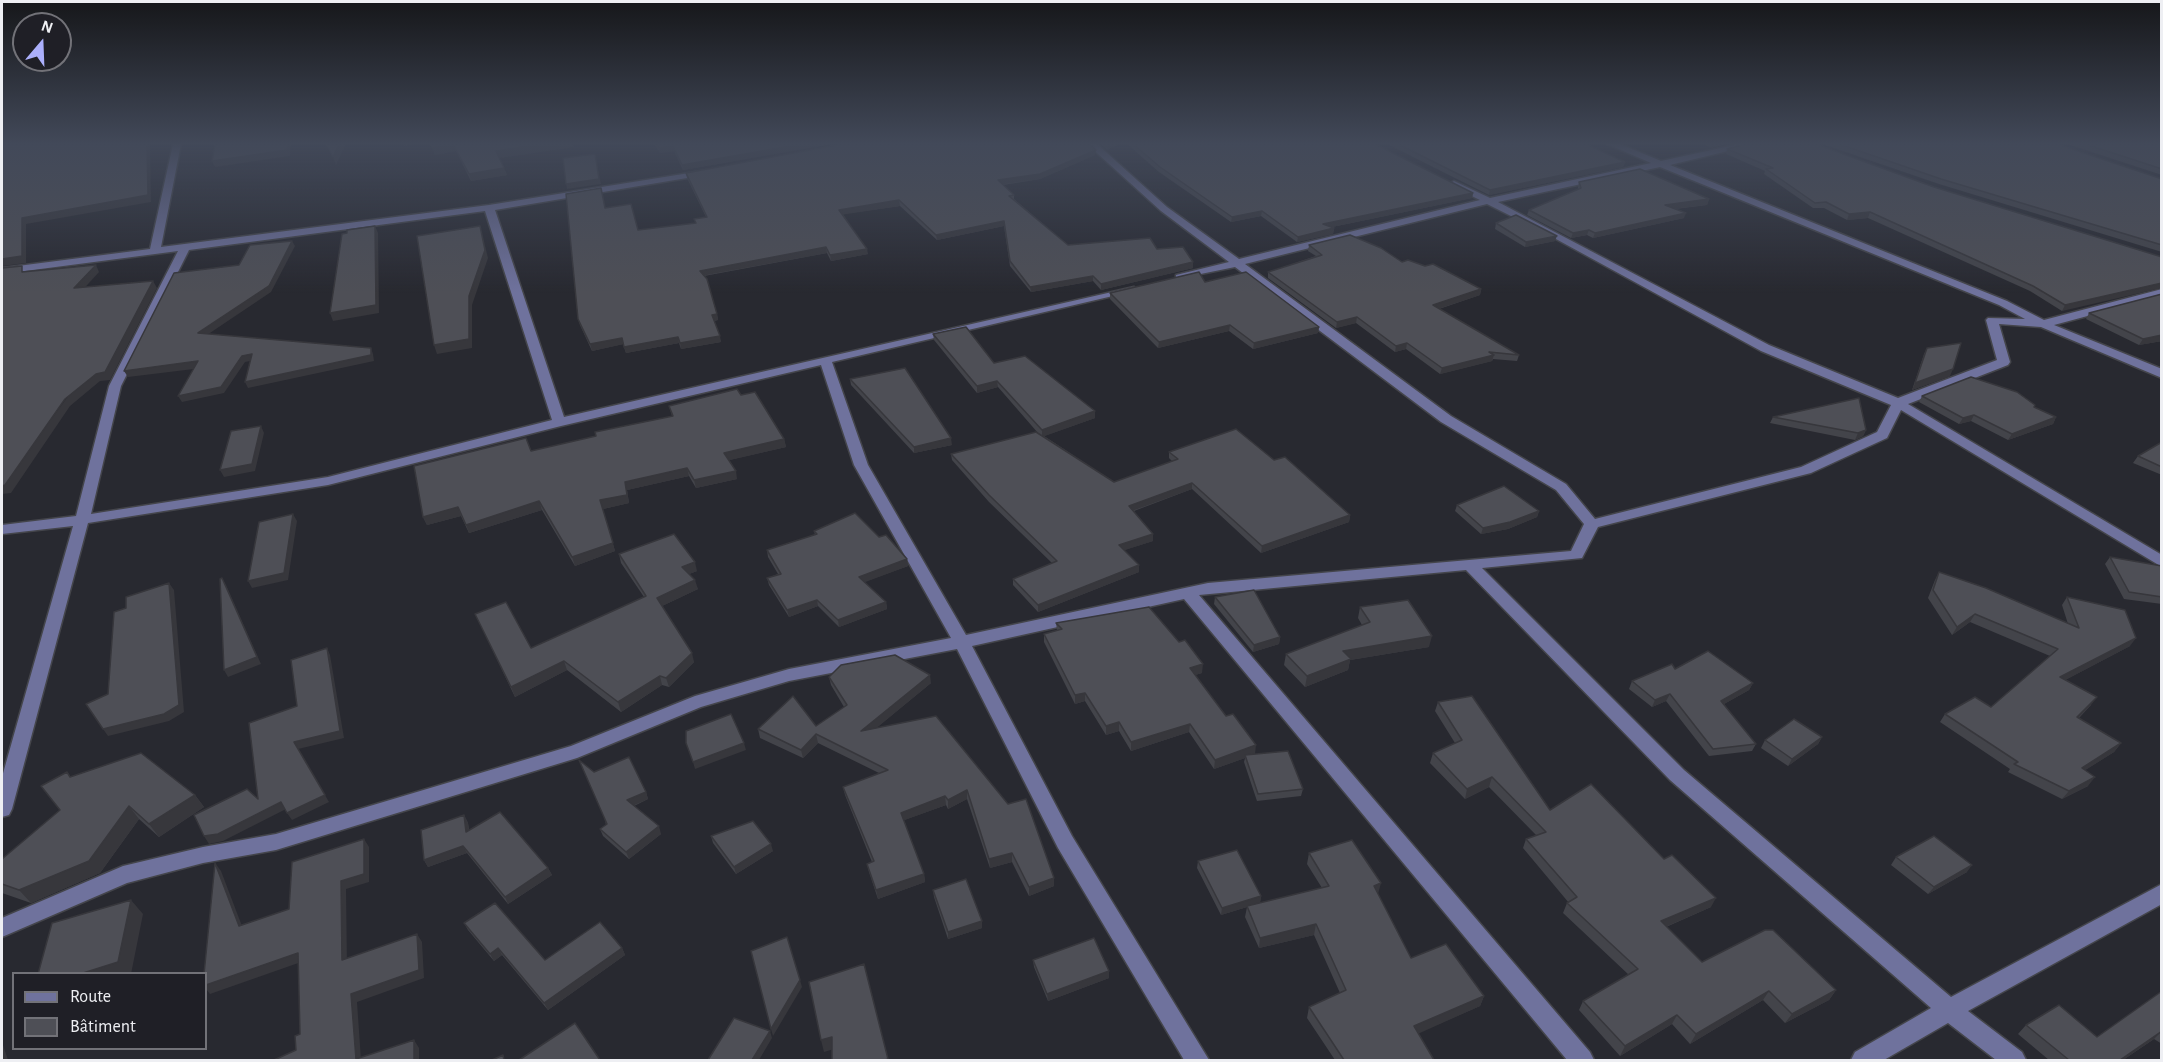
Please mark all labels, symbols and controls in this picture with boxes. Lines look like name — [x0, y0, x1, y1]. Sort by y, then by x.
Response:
north arrow — [12, 12, 72, 72]
text: N — [39, 17, 55, 36]
legend — [12, 972, 207, 1050]
text: Route — [70, 988, 111, 1006]
text: Bâtiment — [70, 1018, 136, 1036]

